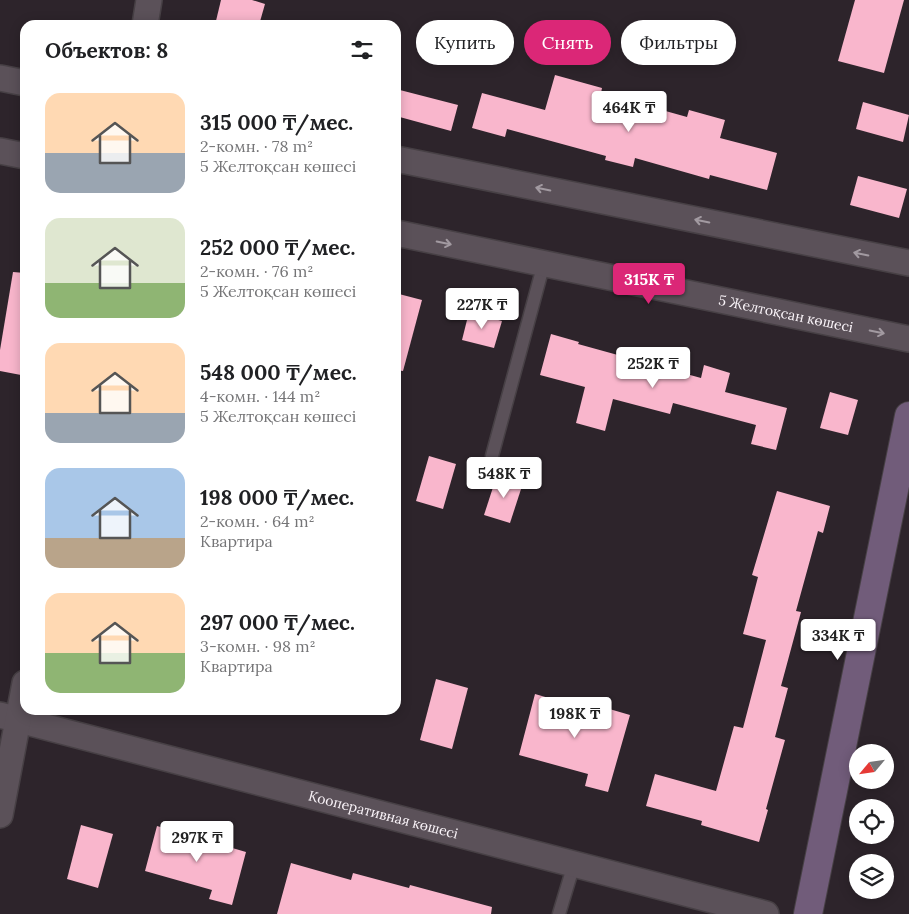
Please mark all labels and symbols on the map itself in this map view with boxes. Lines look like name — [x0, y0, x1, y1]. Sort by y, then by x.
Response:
pin: 464K ₸ — [588, 90, 670, 133]
one-way arrow — [535, 184, 551, 193]
one-way arrow — [694, 216, 710, 226]
one-way arrow — [436, 238, 452, 248]
one-way arrow — [854, 248, 870, 258]
pin: 315K ₸ — [608, 262, 690, 305]
pin: 227K ₸ — [441, 288, 523, 330]
street label: 5 Желтоқсан көшесі — [717, 291, 855, 336]
one-way arrow — [869, 328, 885, 337]
pin: 252K ₸ — [612, 346, 694, 389]
pin: 548K ₸ — [463, 456, 545, 499]
pin: 334K ₸ — [797, 618, 879, 661]
pin: 198K ₸ — [534, 696, 616, 739]
north arrow — [849, 744, 894, 789]
street label: Кооперативная көшесі — [306, 786, 460, 843]
pin: 297K ₸ — [156, 820, 238, 863]

